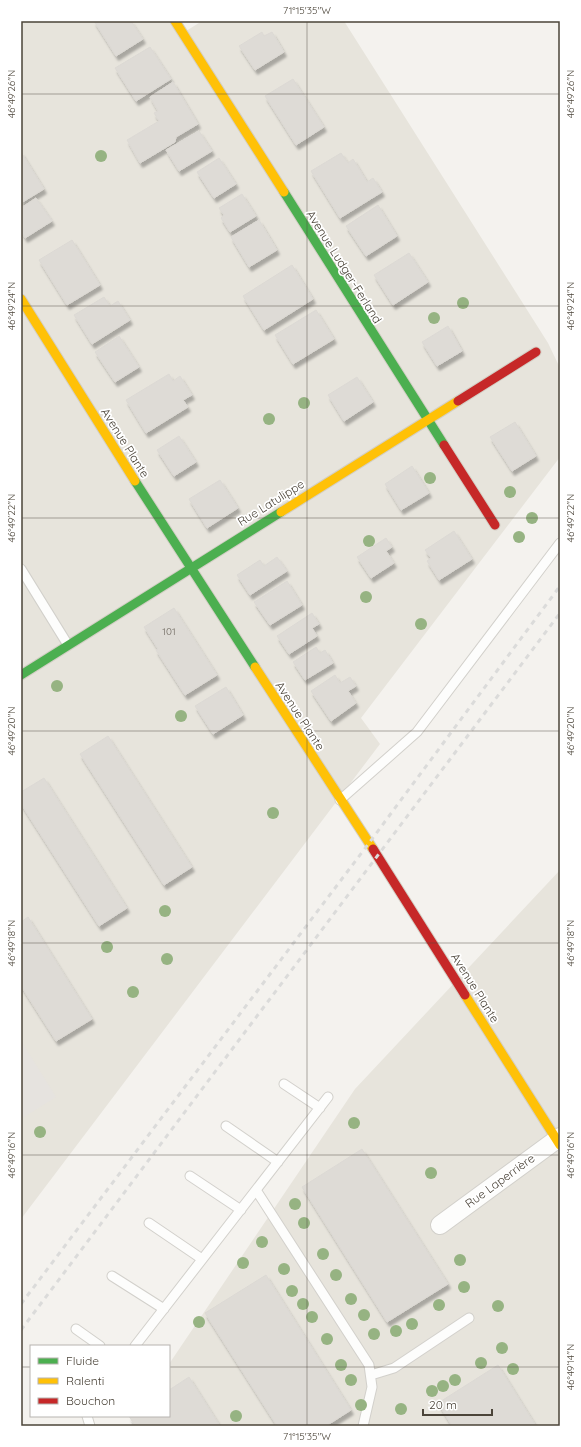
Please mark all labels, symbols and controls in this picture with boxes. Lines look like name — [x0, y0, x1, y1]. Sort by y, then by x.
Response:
text: 71°15'35"W — [283, 4, 331, 17]
text: 46°49'26"N — [5, 70, 18, 118]
text: 46°49'26"N — [564, 70, 577, 118]
street label: Avenue Ludger-Ferland — [304, 207, 385, 326]
text: 46°49'24"N — [5, 282, 18, 330]
text: 46°49'24"N — [564, 282, 577, 330]
street label: Avenue Plante — [98, 405, 153, 480]
street label: Rue Latulippe — [235, 476, 307, 529]
text: 46°49'22"N — [5, 494, 18, 542]
text: 46°49'22"N — [564, 494, 577, 542]
house number: 101 — [162, 625, 176, 638]
street label: Avenue Plante — [273, 678, 328, 753]
text: 46°49'20"N — [5, 706, 18, 756]
text: 46°49'20"N — [564, 706, 577, 756]
text: 46°49'18"N — [5, 920, 18, 966]
text: 46°49'18"N — [564, 920, 577, 966]
street label: Avenue Plante — [448, 950, 503, 1025]
text: 46°49'16"N — [5, 1132, 18, 1178]
text: 46°49'16"N — [564, 1132, 577, 1178]
street label: Rue Laperrière — [462, 1150, 538, 1211]
text: 46°49'14"N — [564, 1344, 577, 1390]
legend — [30, 1345, 170, 1417]
text: Fluide — [66, 1353, 99, 1368]
text: Ralenti — [66, 1373, 104, 1388]
scale bar — [423, 1391, 492, 1417]
text: Bouchon — [66, 1393, 115, 1408]
text: 20 m — [429, 1397, 457, 1412]
text: 71°15'35"W — [283, 1430, 331, 1443]

